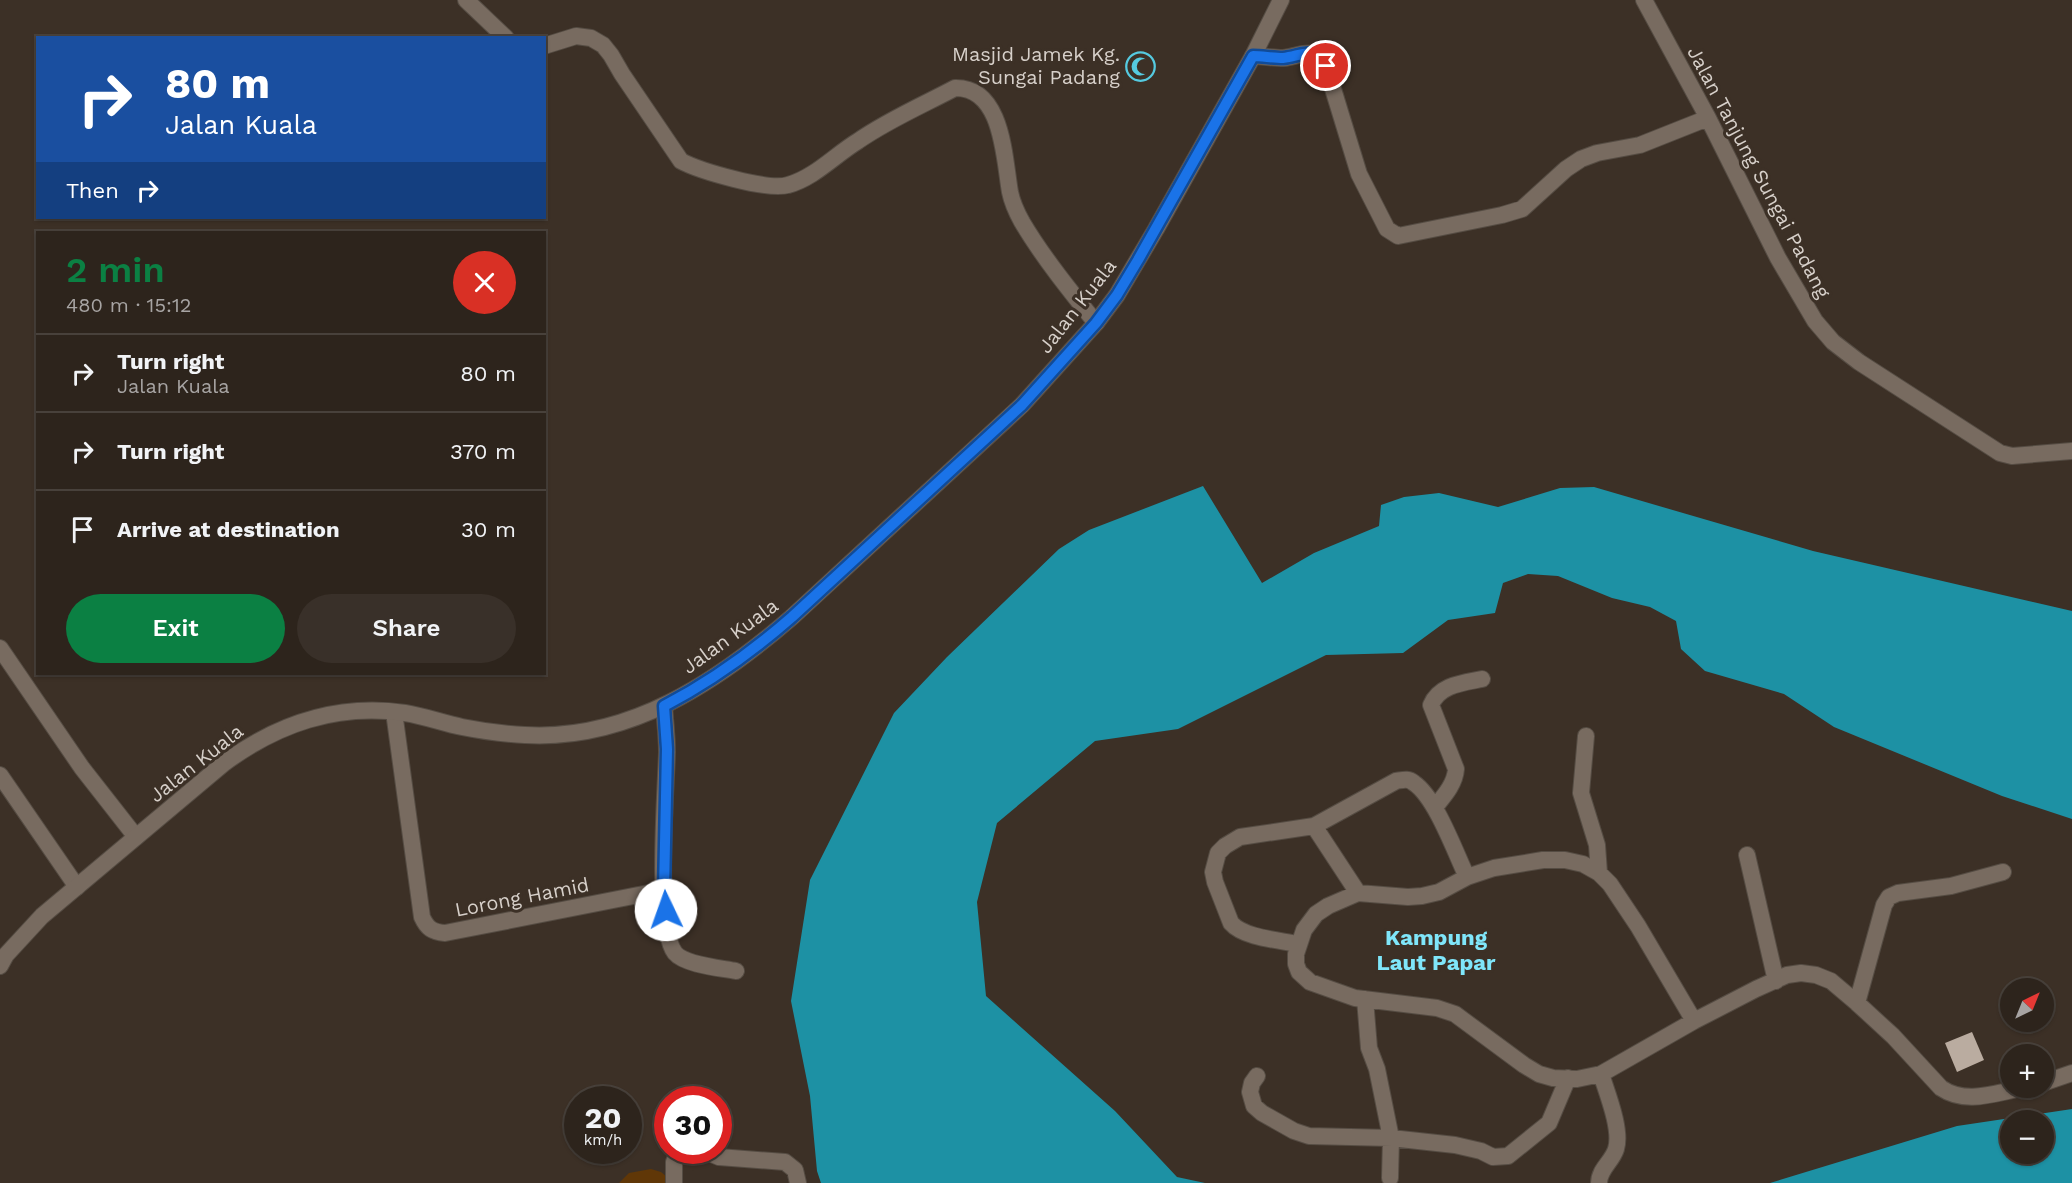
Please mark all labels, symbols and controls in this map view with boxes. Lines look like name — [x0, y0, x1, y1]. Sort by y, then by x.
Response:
pin — [1300, 40, 1351, 91]
place label: Masjid Jamek Kg. Sungai Padang — [952, 42, 1120, 89]
street label: Jalan Tanjung Sungai Padang — [1682, 42, 1836, 302]
icon: arrive — [1309, 49, 1342, 82]
mosque icon: Masjid Jamek Kg. Sungai Padang — [1125, 50, 1157, 82]
text: 80 m — [165, 59, 270, 108]
icon: right — [66, 60, 144, 138]
text: Jalan Kuala — [165, 109, 317, 141]
icon: right — [131, 174, 164, 207]
text: Then — [66, 178, 119, 203]
text: 2 min — [66, 249, 165, 291]
button: close — [453, 251, 516, 314]
street label: Jalan Kuala — [1033, 254, 1121, 358]
text: 480 m · 15:12 — [66, 293, 191, 317]
text: Turn right — [117, 349, 224, 374]
icon: right — [66, 357, 99, 390]
text: 80 m — [460, 361, 516, 386]
text: Jalan Kuala — [117, 374, 230, 398]
icon: right — [66, 435, 99, 468]
text: Turn right — [117, 439, 224, 464]
text: 370 m — [450, 439, 516, 464]
icon: arrive — [66, 513, 99, 546]
text: Arrive at destination — [117, 517, 340, 542]
text: 30 m — [461, 517, 516, 542]
street label: Jalan Kuala — [677, 593, 783, 679]
button: Exit — [66, 594, 285, 663]
button: Share — [297, 594, 516, 663]
street label: Jalan Kuala — [144, 719, 248, 807]
street label: Lorong Hamid — [453, 872, 591, 922]
position arrow — [634, 878, 698, 942]
district label: Kampung Laut Papar — [1377, 925, 1496, 975]
north arrow — [2000, 978, 2054, 1032]
map controls — [2000, 978, 2054, 1164]
button: + — [2000, 1044, 2054, 1098]
speed limit sign: 30 — [654, 1086, 732, 1164]
text: 20 — [584, 1100, 622, 1135]
button: − — [2000, 1110, 2054, 1164]
text: km/h — [584, 1131, 622, 1149]

